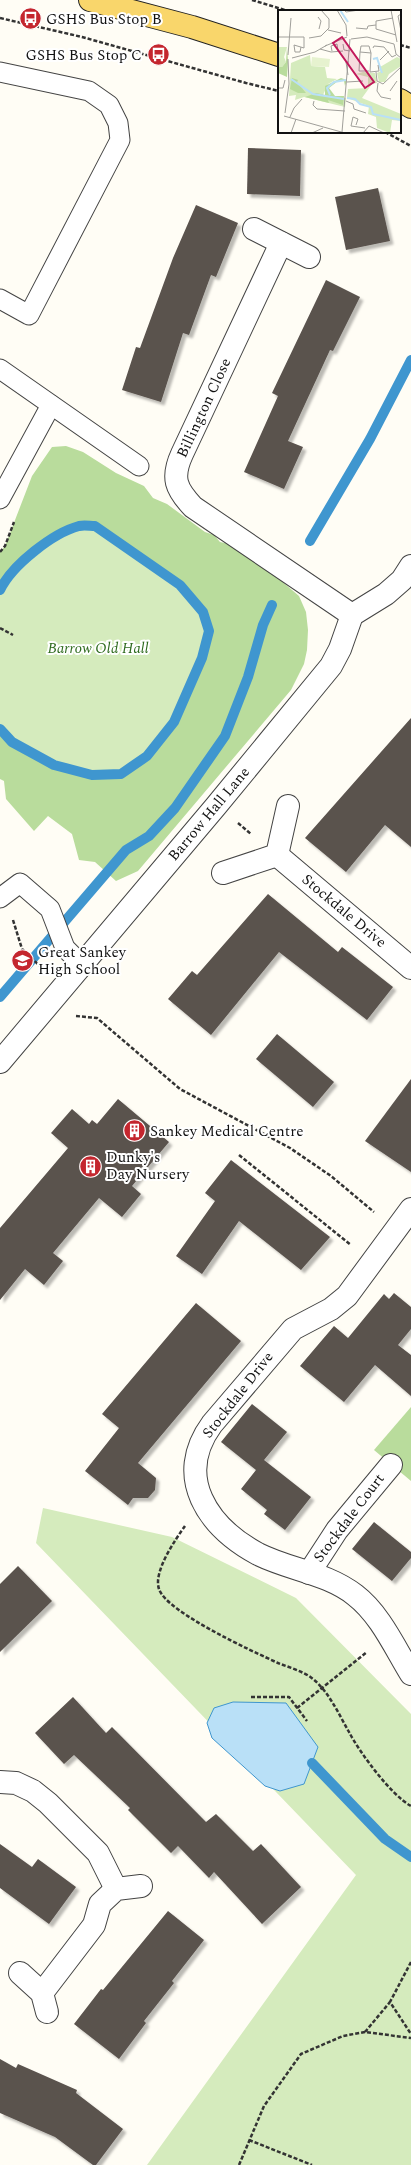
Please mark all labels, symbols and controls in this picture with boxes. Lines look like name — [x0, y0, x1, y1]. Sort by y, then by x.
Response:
bus stop icon: GSHS Bus Stop B — [17, 6, 43, 32]
place label: GSHS Bus Stop B — [46, 8, 162, 31]
inset map — [278, 10, 401, 133]
bus stop icon: GSHS Bus Stop C — [145, 42, 171, 68]
place label: GSHS Bus Stop C — [25, 44, 142, 67]
street label: Billington Close — [171, 354, 237, 462]
park label: Barrow Old Hall — [47, 637, 149, 660]
street label: Barrow Hall Lane — [163, 762, 255, 866]
street label: Stockdale Drive — [297, 869, 391, 953]
place label: Great Sankey High School — [38, 941, 127, 981]
school or university icon: Great Sankey High School — [9, 948, 35, 974]
building icon: Sankey Medical Centre — [122, 1118, 148, 1144]
place label: Sankey Medical Centre — [150, 1120, 304, 1143]
place label: Dunky's Day Nursery — [106, 1146, 190, 1186]
building icon: Dunky's Day Nursery — [77, 1153, 103, 1179]
street label: Stockdale Drive — [197, 1347, 279, 1443]
street label: Stockdale Court — [308, 1469, 390, 1567]

